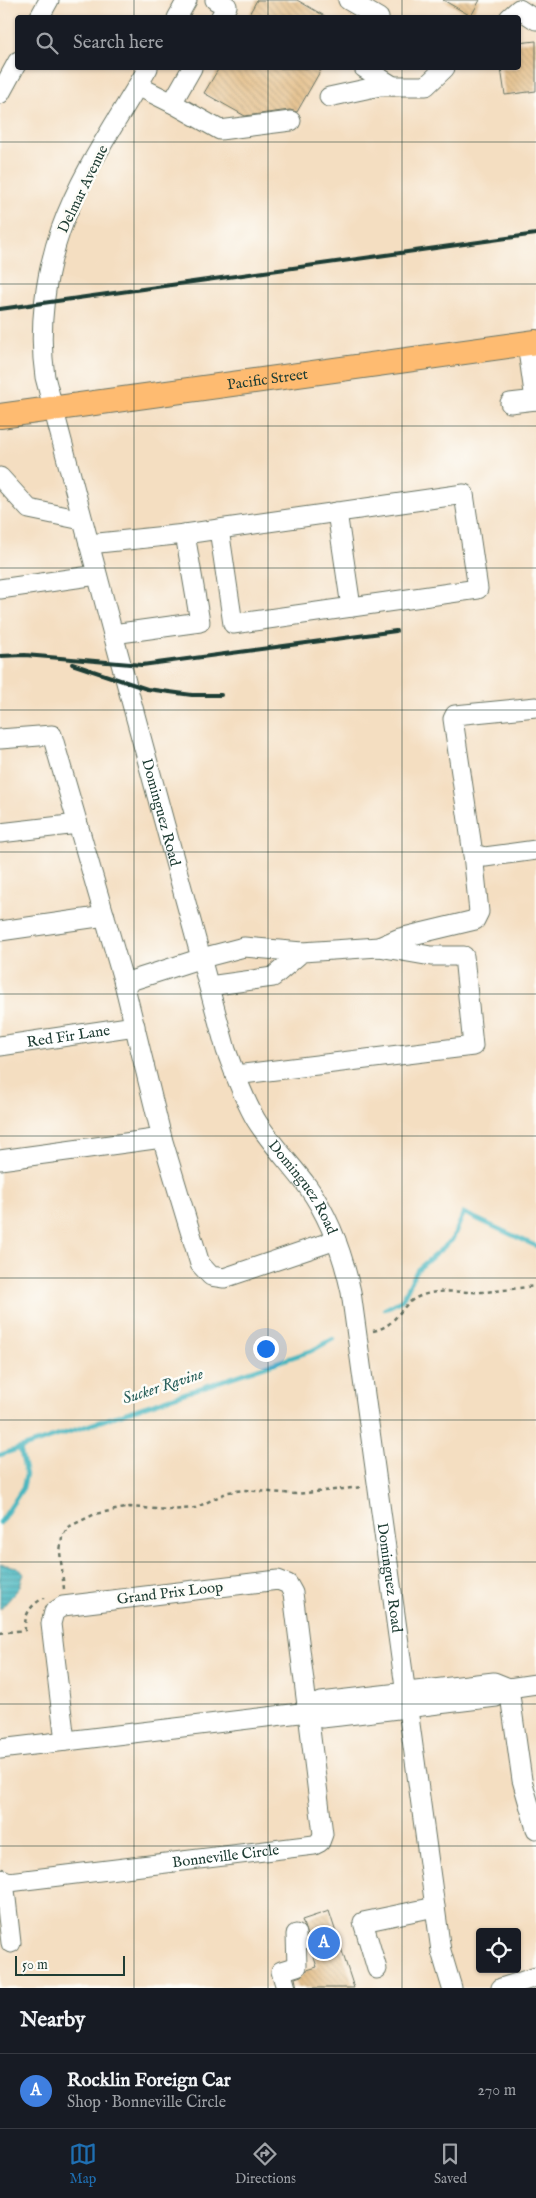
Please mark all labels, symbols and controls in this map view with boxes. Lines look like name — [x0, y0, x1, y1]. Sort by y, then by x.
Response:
search box — [15, 15, 521, 70]
icon: search — [33, 29, 61, 57]
text: Search here — [73, 31, 164, 55]
street label: Delmar Avenue — [53, 142, 113, 236]
street label: Pacific Street — [226, 364, 309, 394]
street label: Dominguez Road — [138, 756, 185, 869]
street label: Red Fir Lane — [25, 1020, 111, 1051]
street label: Dominguez Road — [264, 1136, 342, 1238]
your location — [253, 1336, 279, 1362]
water label: Sucker Ravine — [120, 1364, 206, 1409]
street label: Dominguez Road — [373, 1521, 407, 1635]
street label: Grand Prix Loop — [116, 1577, 224, 1609]
street label: Bonneville Circle — [171, 1840, 280, 1872]
pin: A — [308, 1924, 340, 1962]
map controls — [476, 1928, 521, 1973]
button: locate — [476, 1928, 521, 1973]
scale bar — [15, 1953, 125, 1976]
text: 50 m — [22, 1956, 48, 1974]
text: Nearby — [20, 2007, 85, 2034]
text: Rocklin Foreign Car — [67, 2069, 231, 2093]
text: A — [31, 2081, 41, 2101]
text: 270 m — [477, 2081, 516, 2101]
text: Shop · Bonneville Circle — [67, 2093, 226, 2113]
tab: Map — [69, 2140, 97, 2188]
tab: Directions — [235, 2140, 296, 2188]
tab: Saved — [434, 2140, 467, 2188]

